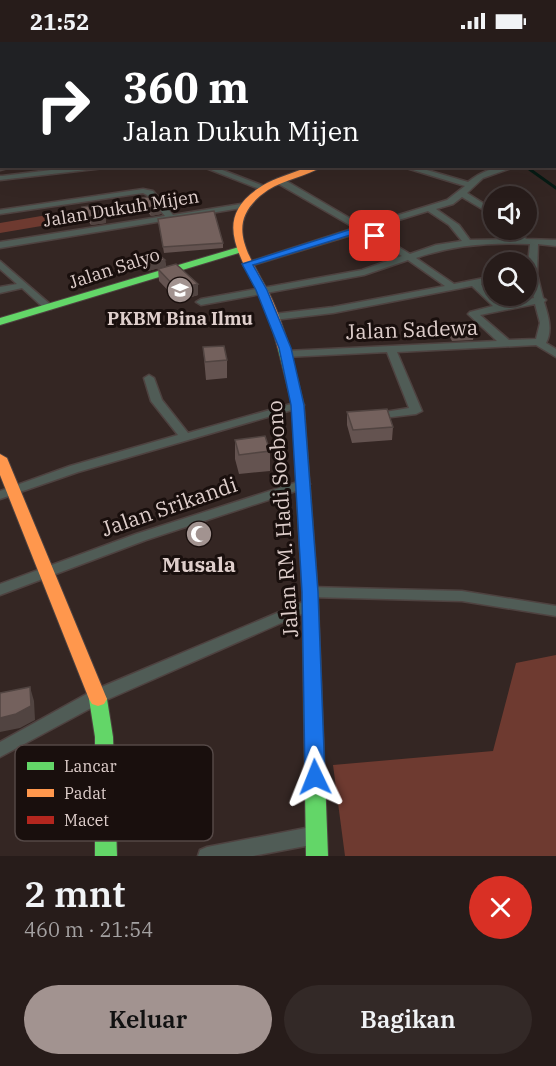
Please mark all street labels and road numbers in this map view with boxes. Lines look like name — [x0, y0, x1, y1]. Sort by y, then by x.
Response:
street label: Jalan Dukuh Mijen — [41, 184, 201, 232]
street label: Jalan Salyo — [66, 242, 162, 294]
street label: Jalan Sadewa — [345, 313, 479, 345]
street label: Jalan RM. Hadi Soebono — [260, 399, 304, 639]
street label: Jalan Srikandi — [97, 470, 241, 542]

